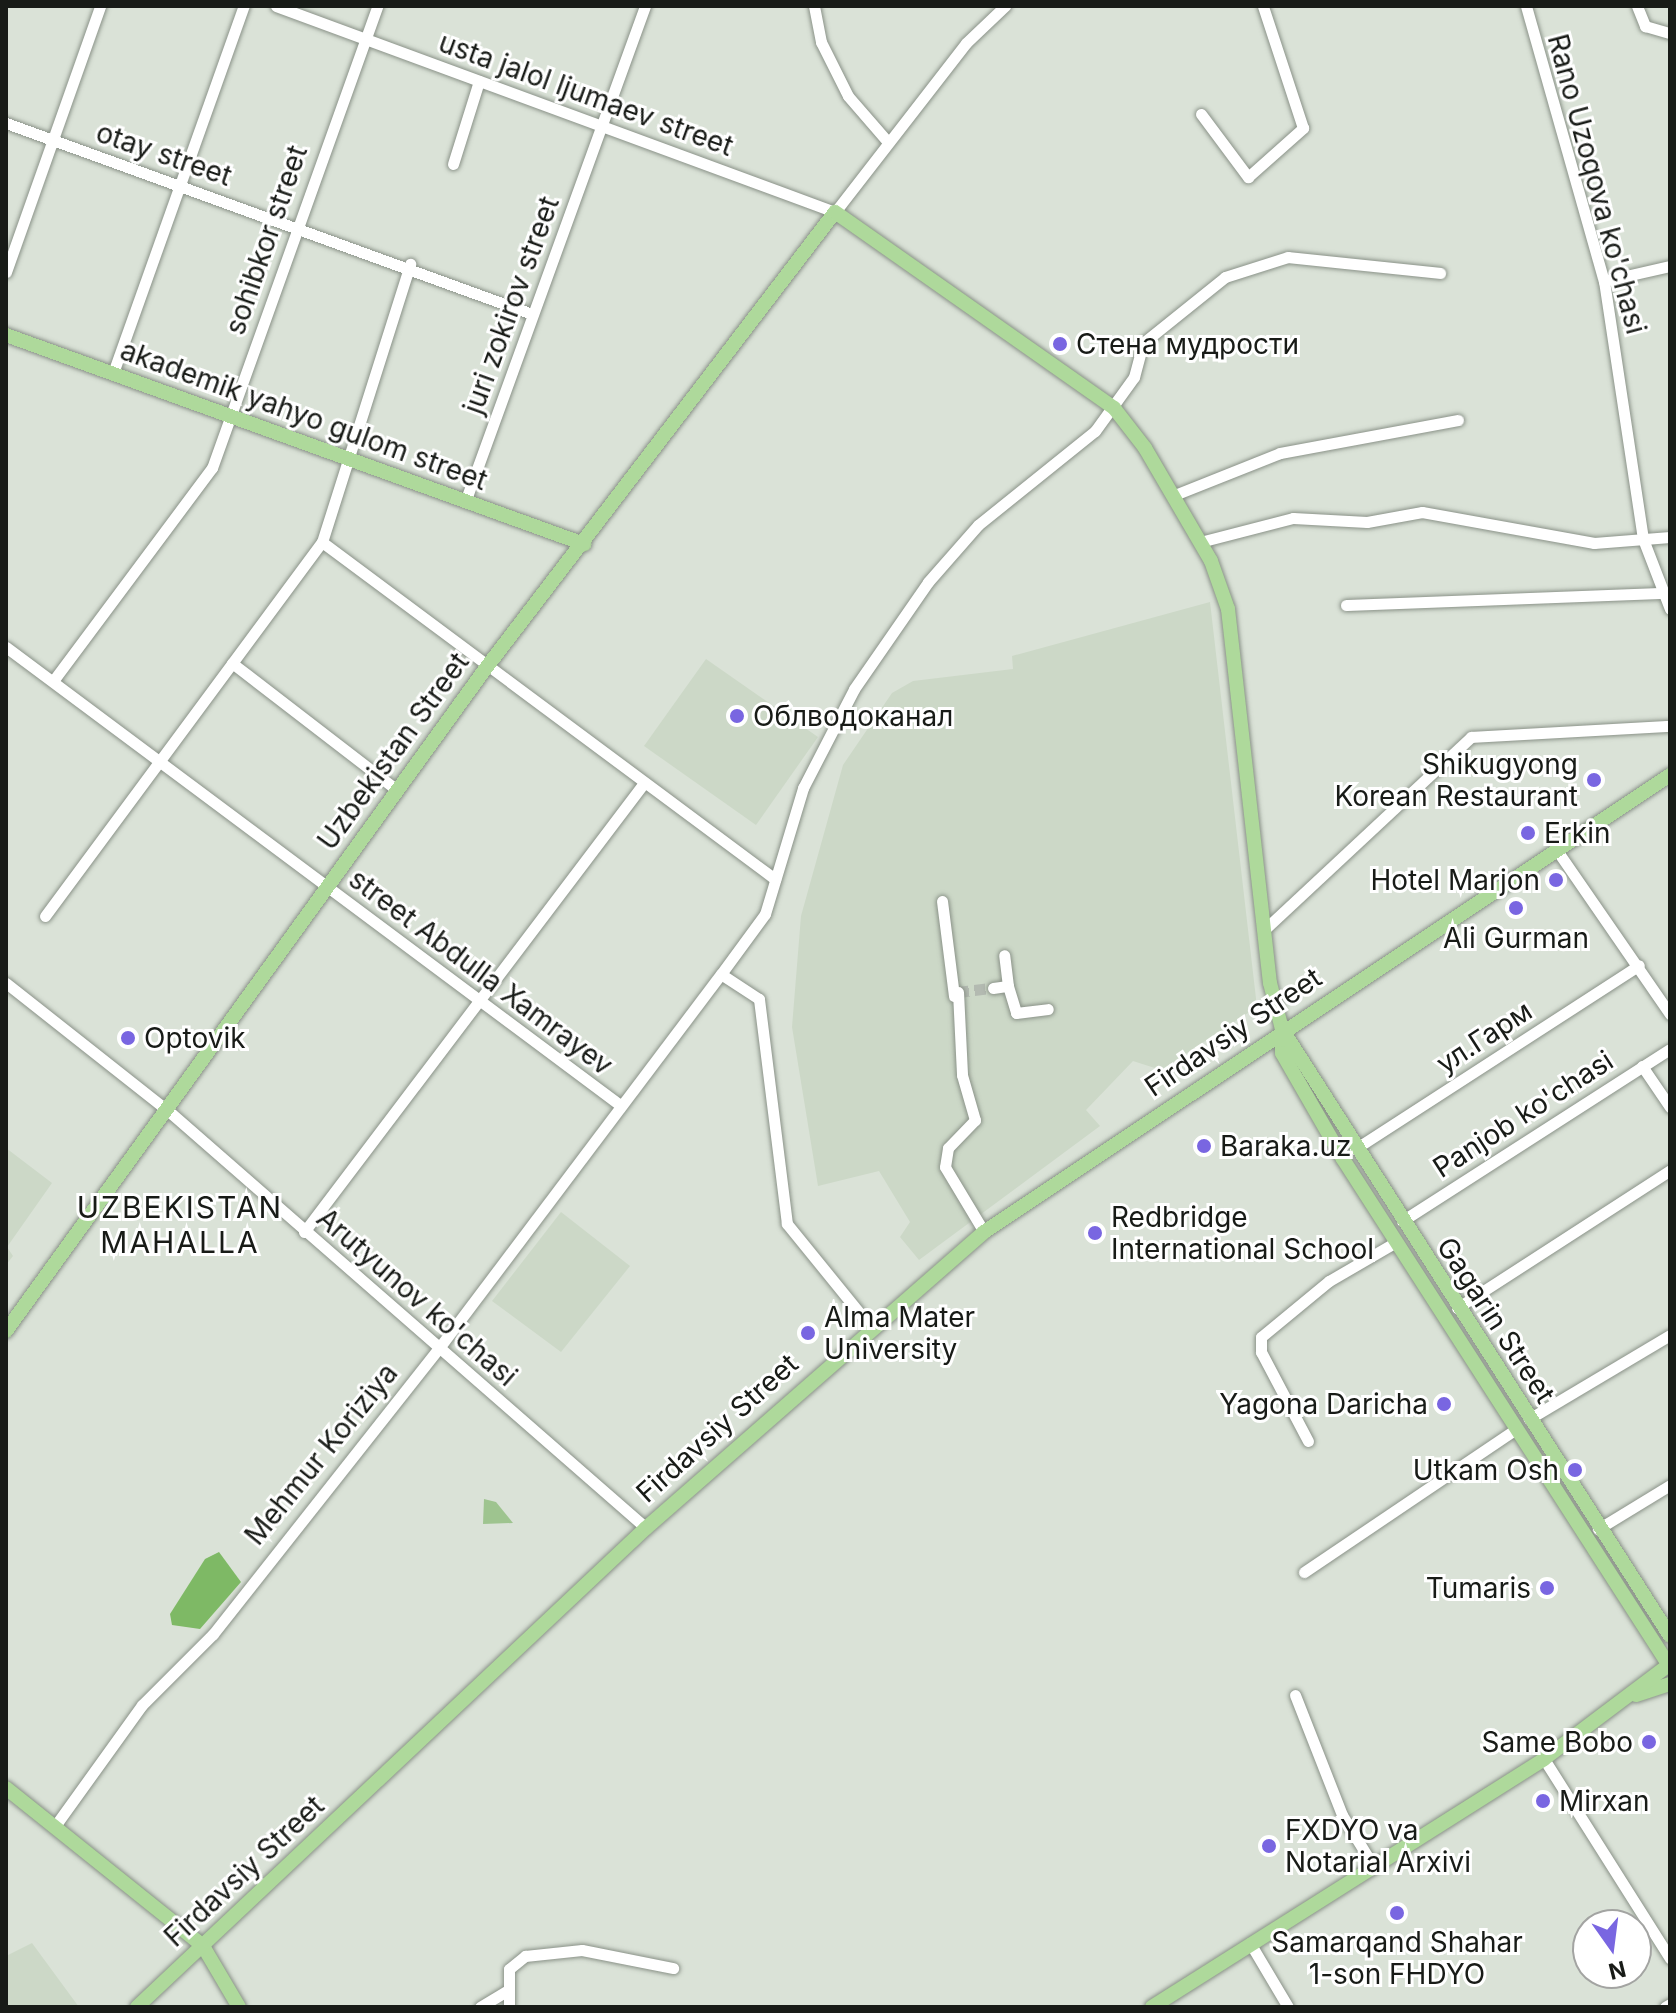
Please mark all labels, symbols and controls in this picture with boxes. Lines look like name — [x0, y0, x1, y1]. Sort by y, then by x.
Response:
street label: usta jalol ljumaev street — [434, 25, 738, 163]
street label: Rano Uzoqova ko'chasi — [1541, 30, 1653, 338]
street label: otay street — [92, 115, 236, 193]
street label: sohibkor street — [218, 141, 314, 339]
street label: juri zokirov street — [456, 192, 566, 418]
place label: Стена мудрости — [1076, 327, 1299, 361]
street label: akademik yahyo gulom street — [116, 333, 492, 497]
marker: Стена мудрости — [1051, 335, 1069, 353]
street label: Uzbekistan Street — [310, 646, 476, 856]
place label: Облводоканал — [753, 699, 953, 733]
marker: Облводоканал — [728, 707, 746, 725]
place label: Shikugyong Korean Restaurant — [1334, 747, 1578, 813]
marker: Shikugyong Korean Restaurant — [1585, 771, 1603, 789]
place label: Erkin — [1544, 816, 1610, 850]
marker: Erkin — [1519, 824, 1537, 842]
street label: street Abdulla Xamrayev — [343, 862, 619, 1082]
place label: Hotel Marjon — [1370, 863, 1540, 897]
marker: Hotel Marjon — [1547, 871, 1565, 889]
marker: Ali Gurman — [1507, 899, 1525, 917]
place label: Ali Gurman — [1443, 921, 1589, 955]
street label: Firdavsiy Street — [1138, 961, 1328, 1103]
street label: ул.Гарм — [1430, 994, 1538, 1080]
place label: Optovik — [144, 1021, 246, 1055]
marker: Optovik — [119, 1029, 137, 1047]
street label: Panjob ko'chasi — [1427, 1043, 1619, 1185]
place label: Baraka.uz — [1220, 1129, 1351, 1163]
marker: Baraka.uz — [1195, 1137, 1213, 1155]
district label: UZBEKISTAN MAHALLA — [77, 1189, 283, 1260]
place label: Redbridge International School — [1111, 1200, 1374, 1266]
street label: Arutyunov ko'chasi — [310, 1201, 524, 1393]
marker: Redbridge International School — [1086, 1224, 1104, 1242]
street label: Gagarin Street — [1430, 1231, 1562, 1409]
place label: Alma Mater University — [824, 1300, 975, 1366]
marker: Alma Mater University — [799, 1324, 817, 1342]
street label: Firdavsiy Street — [629, 1347, 805, 1509]
street label: Mehmur Koriziya — [238, 1357, 404, 1551]
place label: Yagona Daricha — [1219, 1387, 1428, 1421]
marker: Yagona Daricha — [1435, 1395, 1453, 1413]
place label: Utkam Osh — [1413, 1453, 1559, 1487]
marker: Utkam Osh — [1566, 1461, 1584, 1479]
place label: Tumaris — [1426, 1571, 1531, 1605]
marker: Tumaris — [1538, 1579, 1556, 1597]
place label: Same Bobo — [1482, 1725, 1633, 1759]
marker: Same Bobo — [1640, 1733, 1658, 1751]
place label: Mirxan — [1559, 1784, 1650, 1818]
street label: Firdavsiy Street — [157, 1789, 331, 1953]
marker: Mirxan — [1534, 1792, 1552, 1810]
place label: FXDYO va Notarial Arxivi — [1285, 1813, 1471, 1879]
marker: FXDYO va Notarial Arxivi — [1260, 1837, 1278, 1855]
marker: Samarqand Shahar 1-son FHDYO — [1388, 1904, 1406, 1922]
north arrow — [1572, 1909, 1652, 1989]
place label: Samarqand Shahar 1-son FHDYO — [1271, 1925, 1523, 1991]
text: N — [1606, 1956, 1629, 1985]

